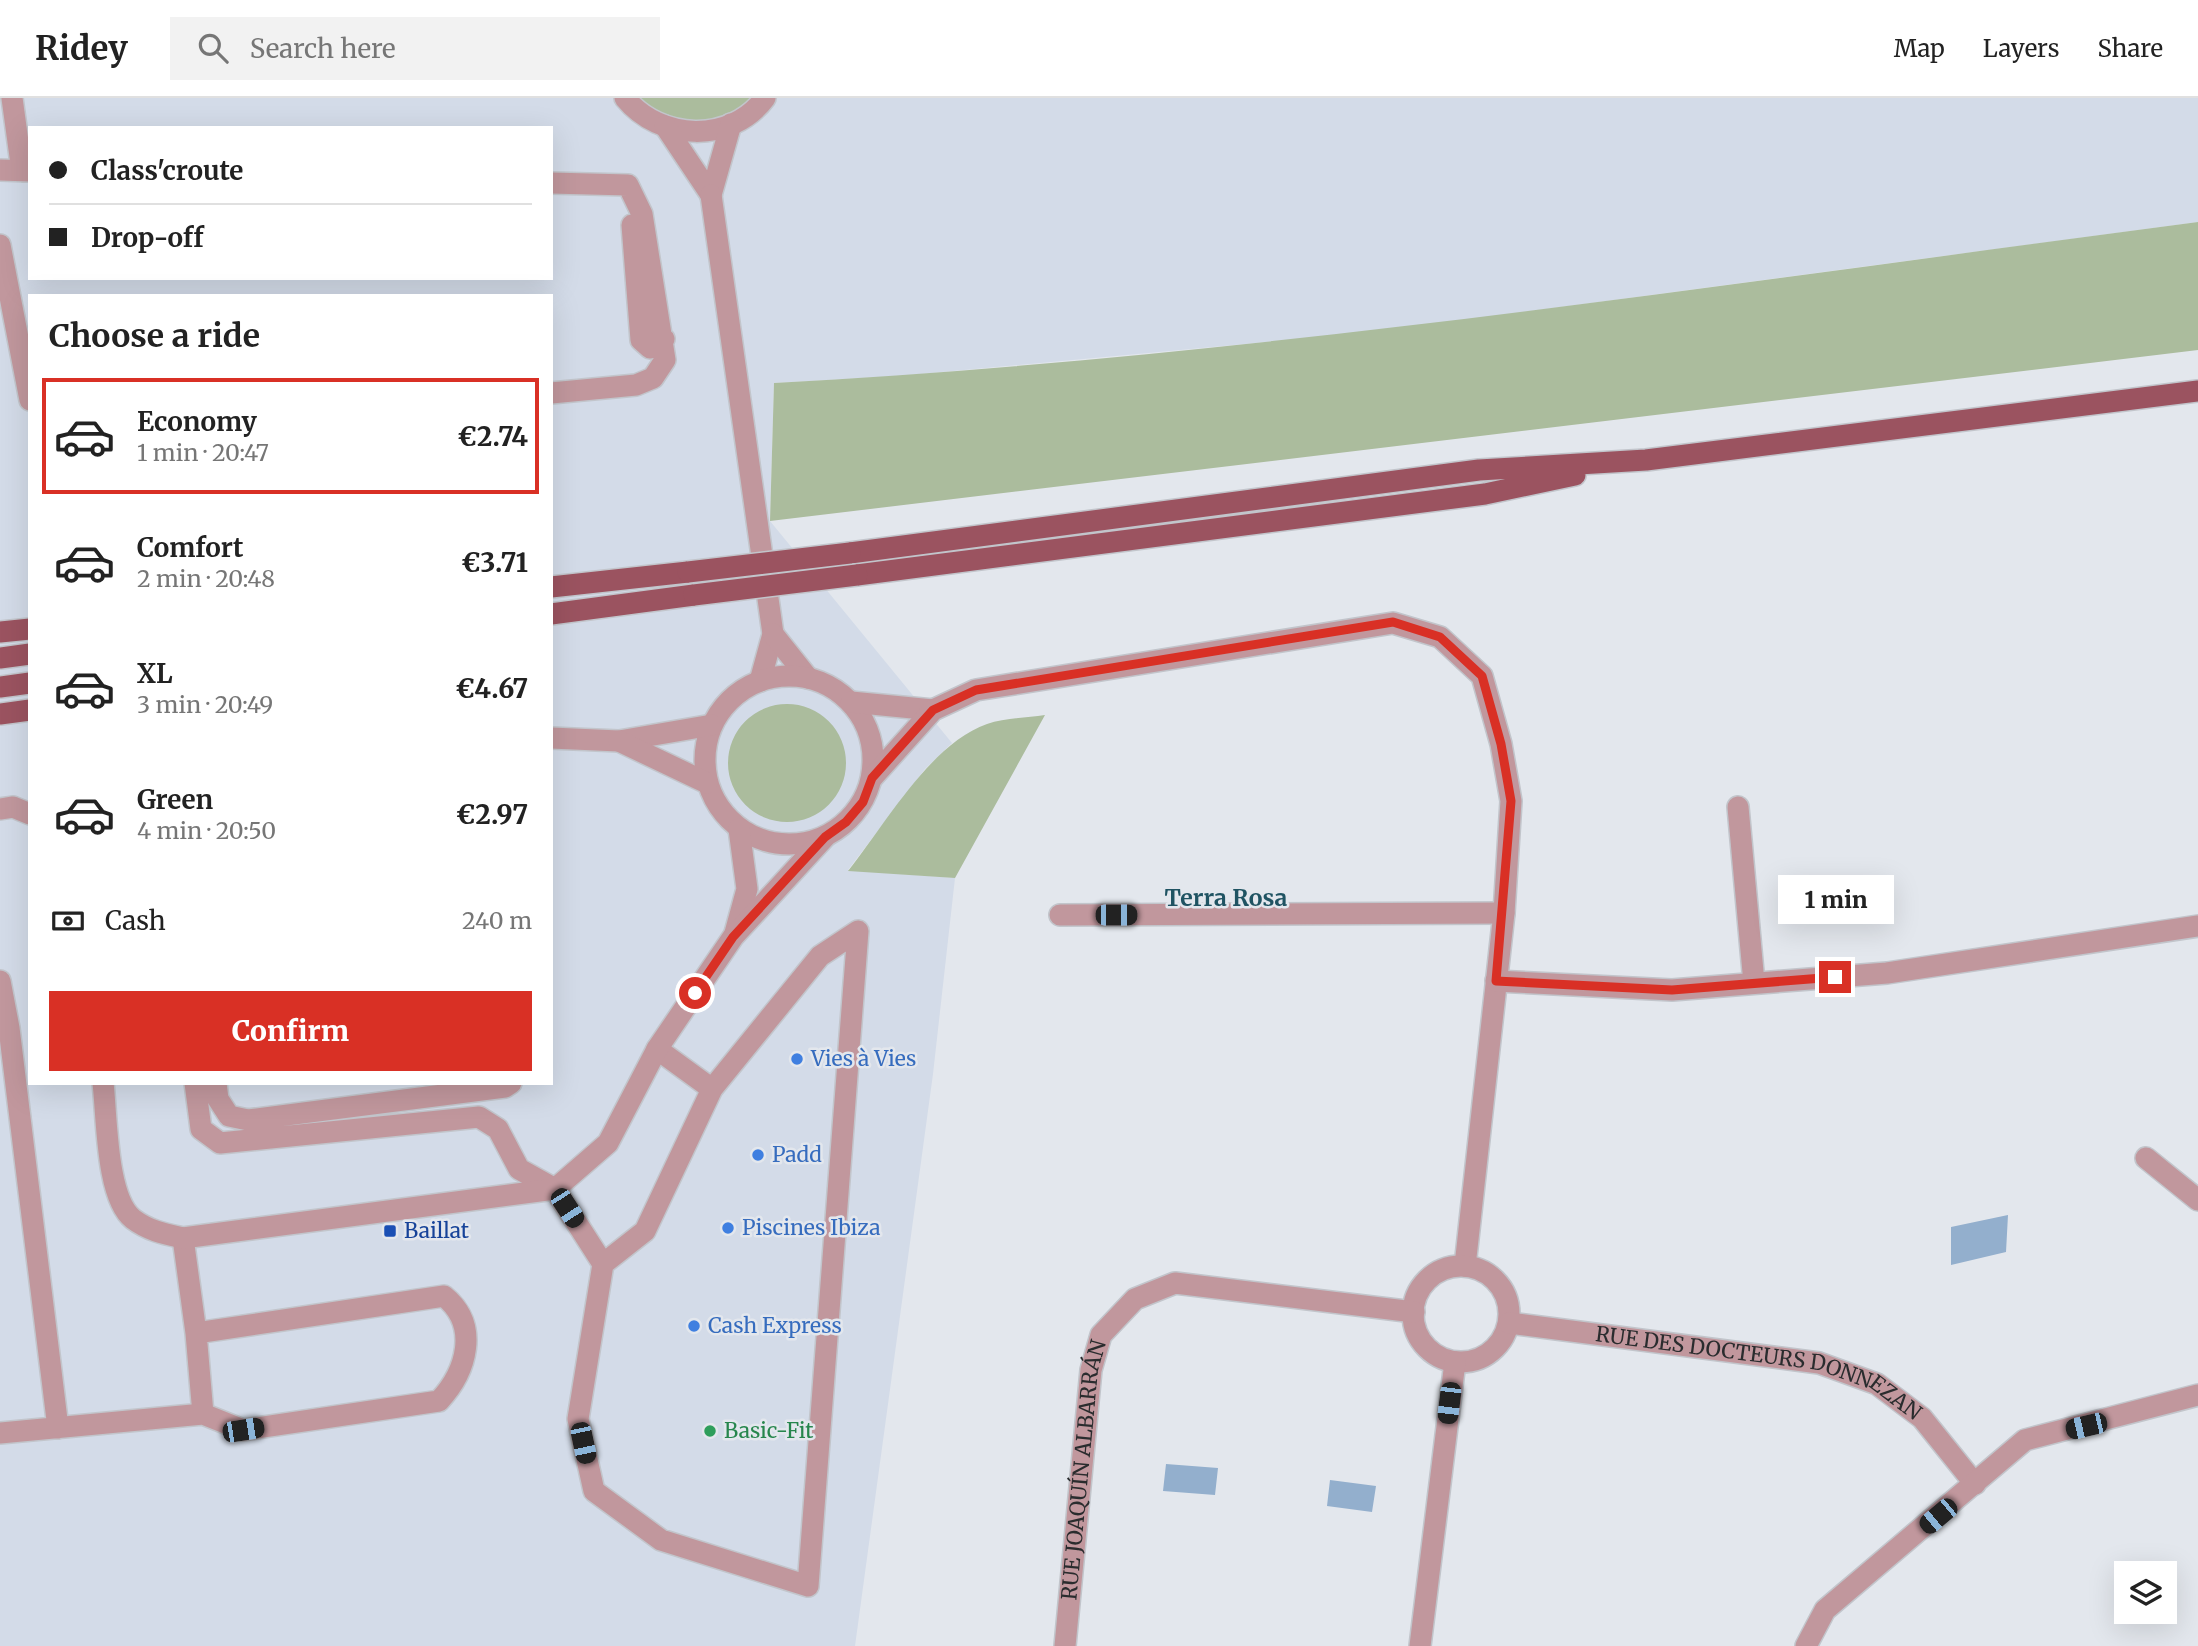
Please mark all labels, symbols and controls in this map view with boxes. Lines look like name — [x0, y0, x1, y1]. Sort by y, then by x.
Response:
search box — [170, 17, 660, 80]
text: Ridey — [35, 28, 128, 69]
icon: search — [194, 29, 232, 67]
text: Search here — [250, 32, 396, 65]
text: Map — [1894, 33, 1945, 64]
text: Layers — [1983, 33, 2059, 64]
text: Share — [2097, 33, 2163, 64]
text: Class'croute — [91, 154, 243, 187]
text: Drop-off — [91, 221, 204, 254]
text: Choose a ride — [49, 316, 260, 356]
icon: car — [53, 405, 116, 468]
text: Economy — [137, 405, 257, 438]
text: €2.74 — [457, 420, 528, 453]
text: 1 min · 20:47 — [137, 438, 269, 467]
icon: car — [53, 531, 116, 594]
text: Comfort — [137, 531, 243, 564]
text: €3.71 — [461, 546, 528, 579]
text: 2 min · 20:48 — [137, 564, 275, 593]
icon: car — [53, 657, 116, 720]
text: XL — [137, 657, 173, 690]
text: €4.67 — [455, 672, 528, 705]
text: 3 min · 20:49 — [137, 690, 273, 719]
icon: car — [53, 783, 116, 846]
text: Green — [137, 783, 213, 816]
text: €2.97 — [456, 798, 528, 831]
text: 4 min · 20:50 — [137, 816, 276, 845]
callout: 1 min — [1777, 876, 1893, 924]
district label: Terra Rosa — [1165, 883, 1288, 912]
text: 1 min — [1804, 885, 1868, 914]
icon: cash — [49, 902, 87, 940]
text: Cash — [105, 904, 166, 937]
car — [1096, 905, 1138, 926]
text: 240 m — [462, 906, 532, 935]
route end — [1819, 961, 1851, 993]
route start — [679, 977, 711, 1009]
button: Confirm — [49, 991, 532, 1071]
place label: Vies à Vies — [810, 1045, 916, 1072]
marker: Vies à Vies — [789, 1051, 805, 1067]
place label: Padd — [772, 1141, 822, 1168]
marker: Padd — [750, 1147, 766, 1163]
car — [547, 1185, 588, 1231]
place label: Piscines Ibiza — [742, 1214, 881, 1241]
place label: Baillat — [404, 1217, 469, 1244]
marker: Piscines Ibiza — [720, 1220, 736, 1236]
marker: Baillat — [382, 1223, 398, 1239]
place label: Cash Express — [708, 1312, 842, 1339]
marker: Cash Express — [686, 1318, 702, 1334]
street label: RUE DES DOCTEURS DONNEZAN — [1594, 1320, 1927, 1426]
street label: RUE JOAQUÍN ALBARRÁN — [1055, 1337, 1112, 1601]
car — [1437, 1381, 1462, 1425]
car — [2064, 1411, 2109, 1441]
car — [221, 1416, 266, 1444]
place label: Basic-Fit — [724, 1417, 814, 1444]
car — [569, 1420, 598, 1466]
marker: Basic-Fit — [702, 1423, 718, 1439]
car — [1916, 1494, 1961, 1538]
map controls — [2114, 1561, 2177, 1624]
button: layers — [2114, 1561, 2177, 1624]

